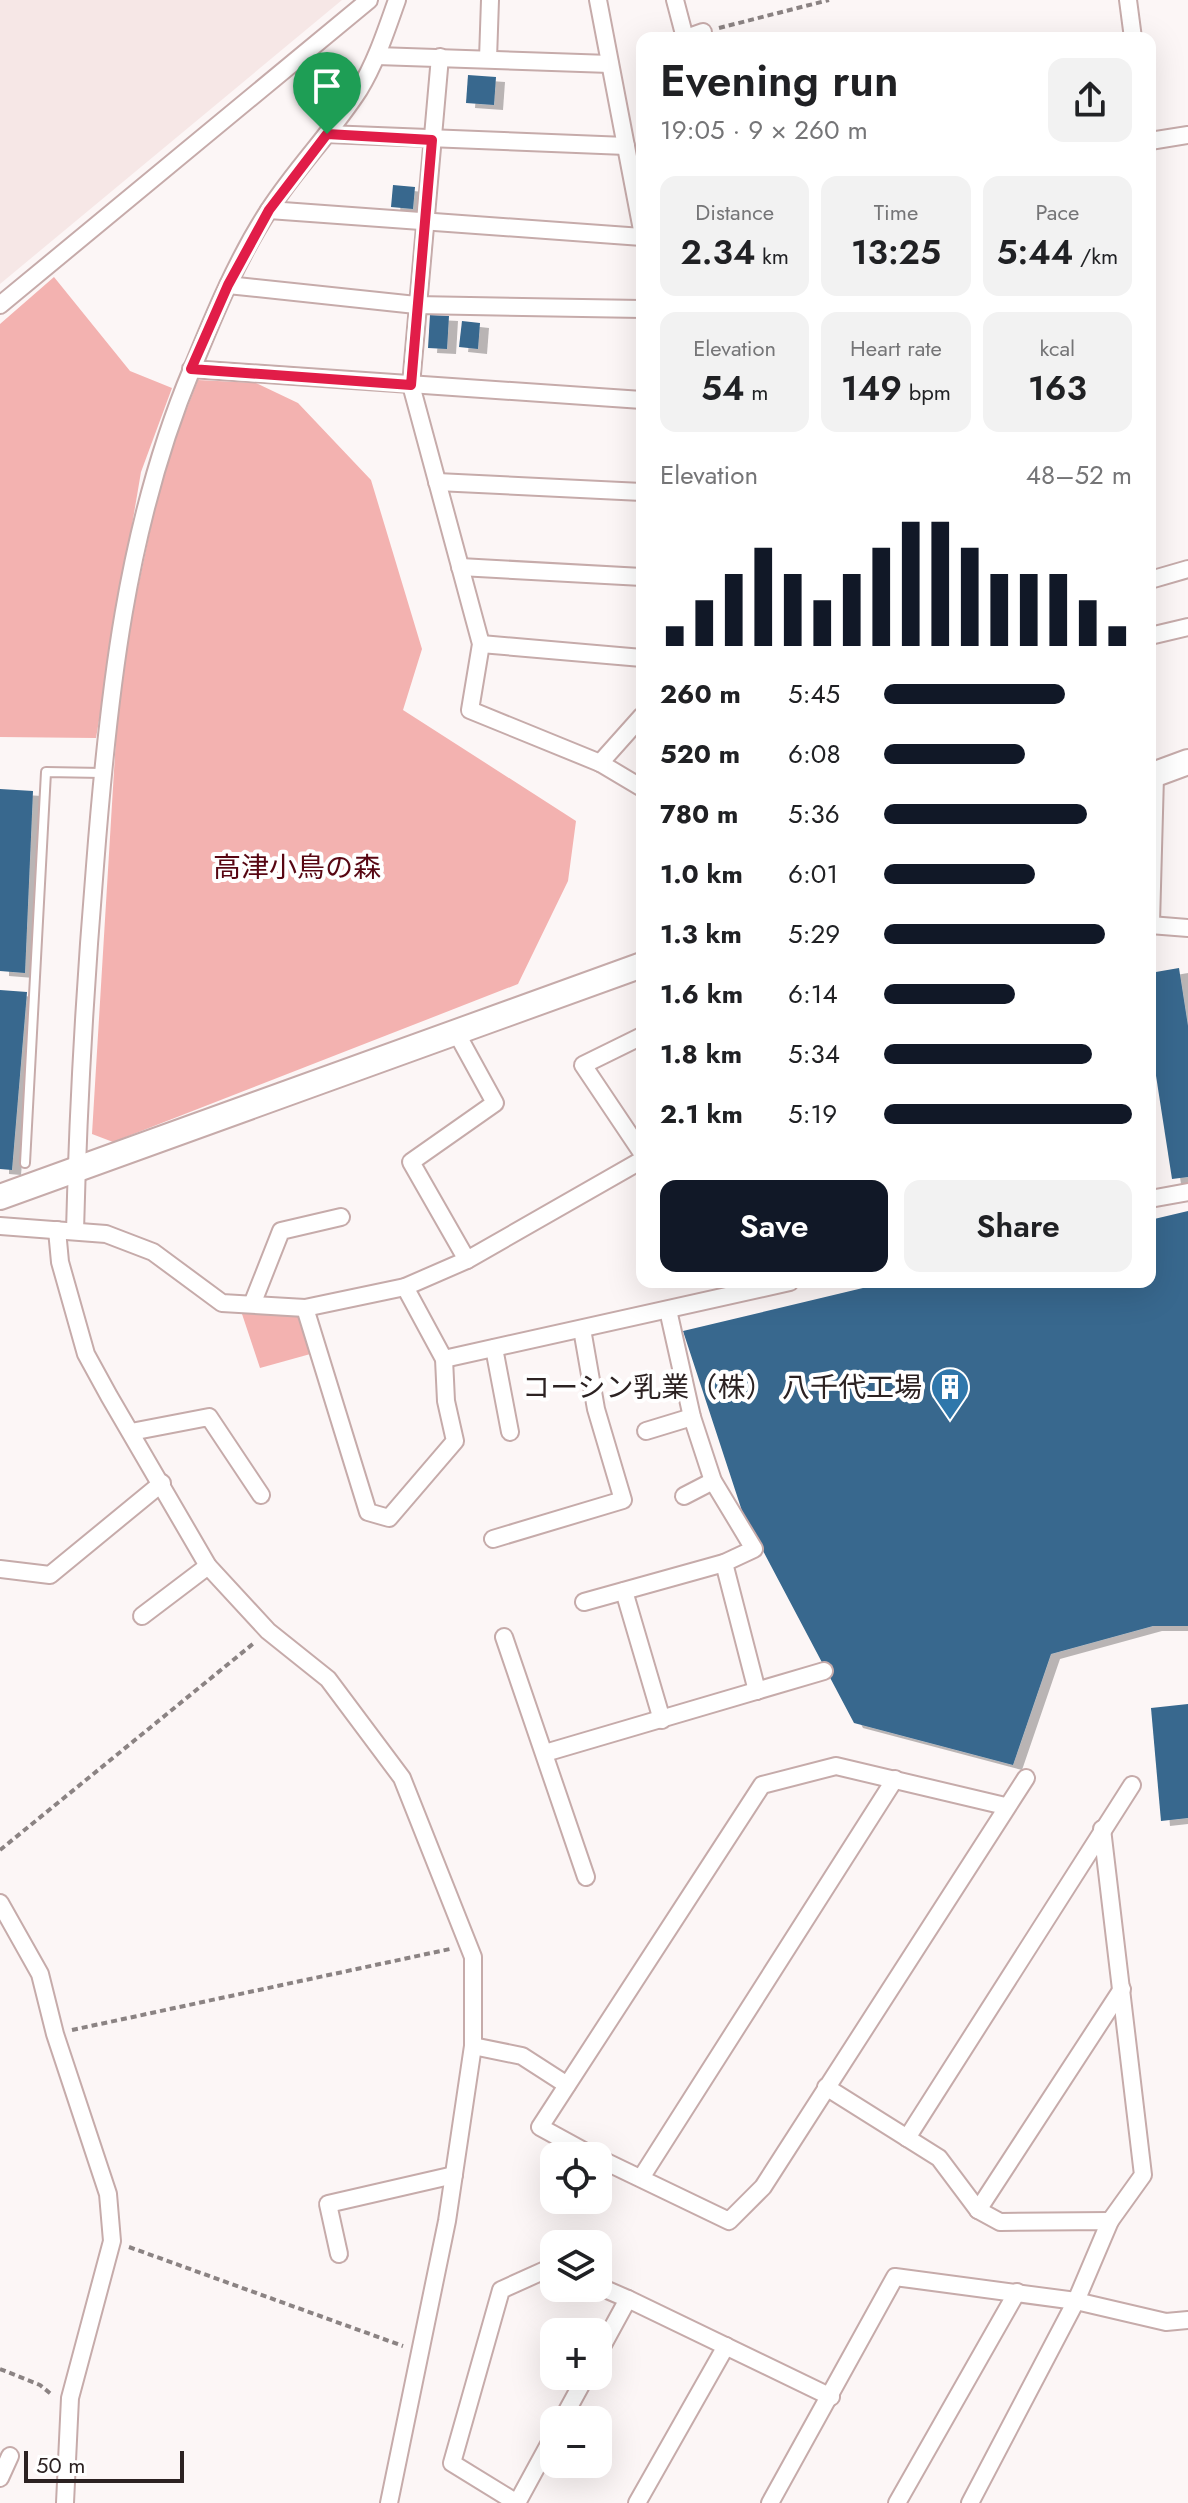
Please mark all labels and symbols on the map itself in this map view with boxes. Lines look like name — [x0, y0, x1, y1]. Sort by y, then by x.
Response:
pin — [293, 52, 361, 134]
park label: 高津小鳥の森 — [213, 847, 381, 888]
building icon: コーシン乳業（株） 八千代工場 — [929, 1366, 971, 1421]
place label: コーシン乳業（株） 八千代工場 — [522, 1367, 922, 1408]
scale bar — [24, 2447, 184, 2483]

